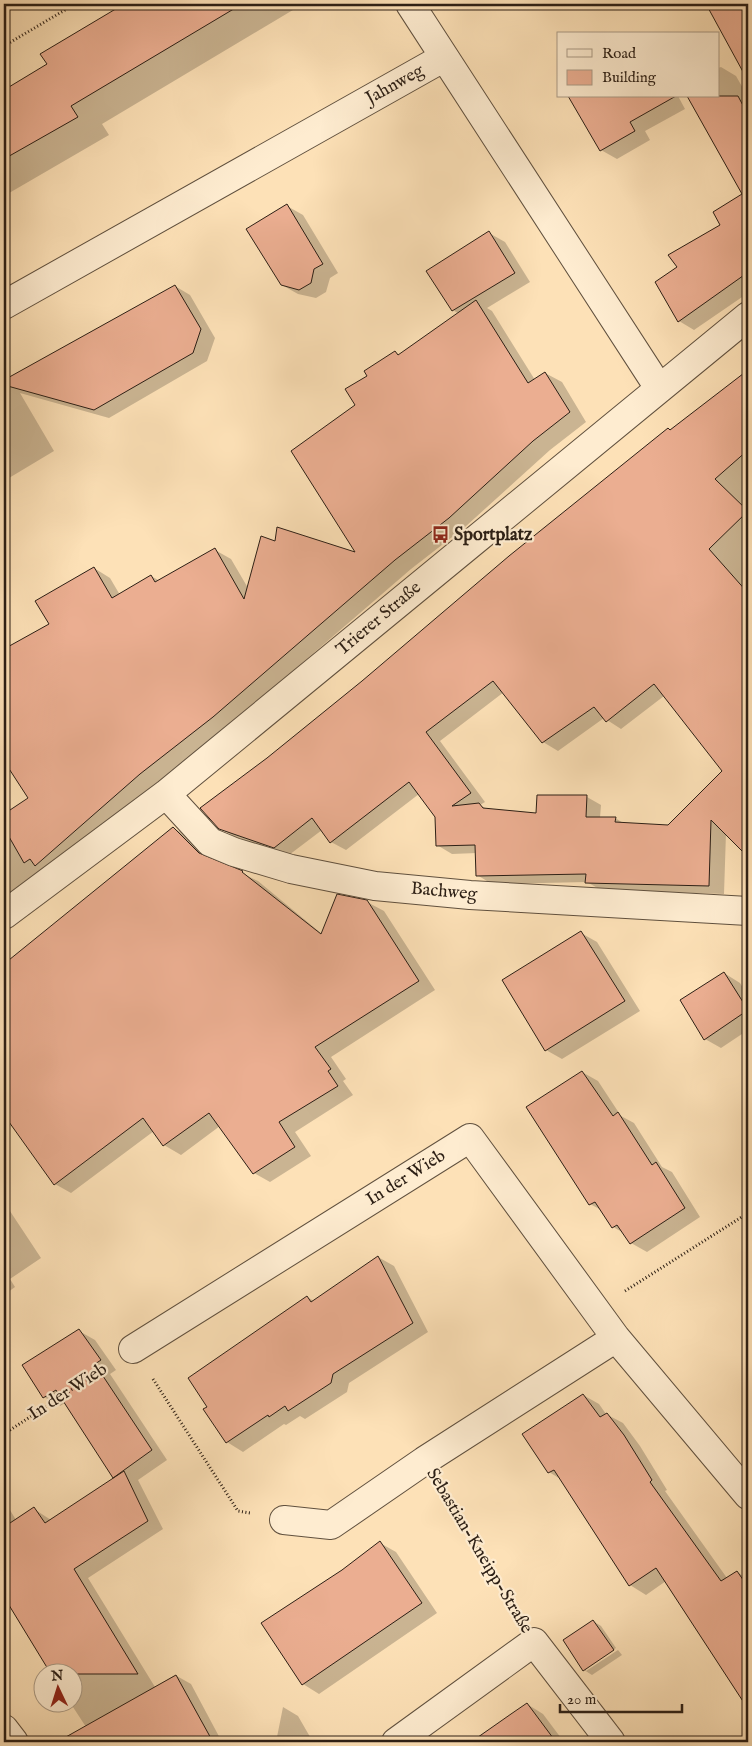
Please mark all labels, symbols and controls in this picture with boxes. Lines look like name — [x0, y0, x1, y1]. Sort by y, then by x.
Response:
legend — [557, 32, 720, 98]
text: Road — [602, 44, 637, 63]
street label: Jahnweg — [360, 59, 428, 111]
text: Building — [602, 68, 657, 87]
place label: Sportplatz — [454, 524, 533, 547]
bus stop icon: Sportplatz — [430, 525, 450, 545]
street label: Trierer Straße — [332, 577, 426, 661]
street label: Bachweg — [410, 878, 478, 906]
street label: In der Wieb — [362, 1144, 450, 1211]
street label: In der Wieb — [24, 1358, 112, 1426]
street label: Sebastian-Kneipp-Straße — [421, 1464, 537, 1638]
north arrow — [32, 1664, 82, 1714]
text: N — [49, 1667, 64, 1685]
scale bar — [560, 1681, 682, 1713]
text: 20 m — [567, 1690, 597, 1709]

